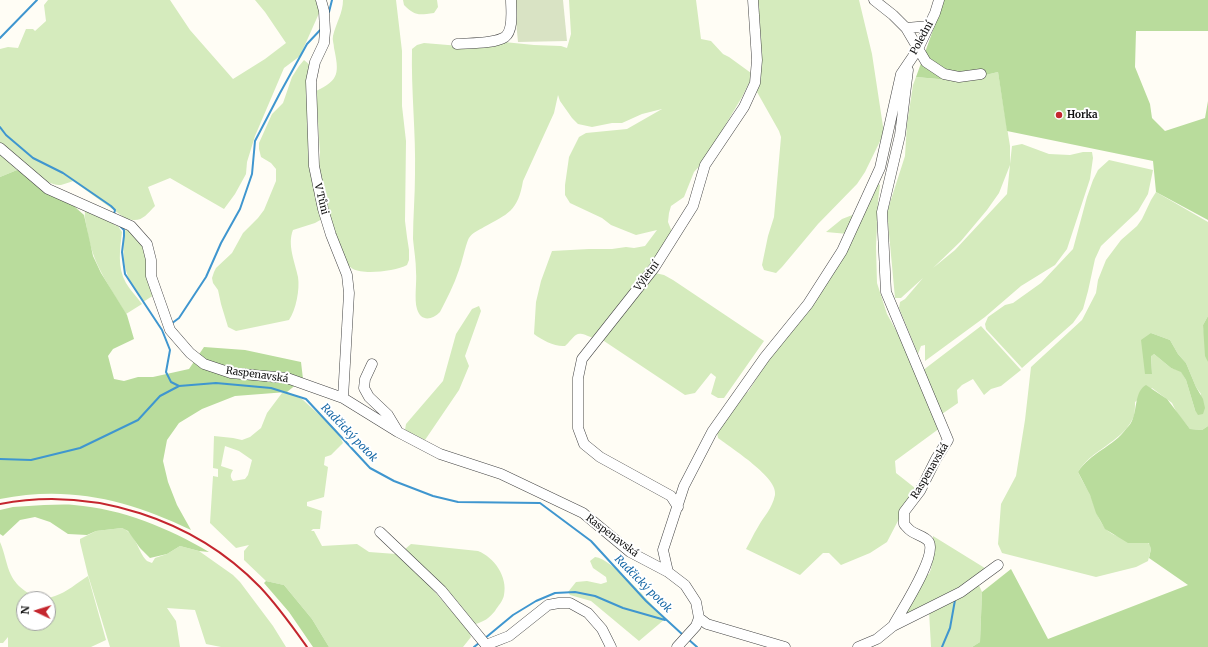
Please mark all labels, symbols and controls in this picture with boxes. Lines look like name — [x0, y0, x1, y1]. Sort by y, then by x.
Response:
street label: Polední — [908, 19, 936, 57]
place label: Horka — [1067, 109, 1098, 121]
marker: Horka — [1054, 110, 1064, 120]
street label: V Tůni — [311, 182, 331, 216]
street label: Výletní — [632, 259, 662, 293]
street label: Raspenavská — [225, 365, 289, 385]
water label: Radčický potok — [318, 401, 380, 465]
street label: Raspenavská — [909, 441, 951, 501]
street label: Raspenavská — [583, 512, 641, 560]
water label: Radčický potok — [612, 553, 674, 615]
north arrow — [16, 591, 56, 631]
text: N — [18, 605, 32, 615]

